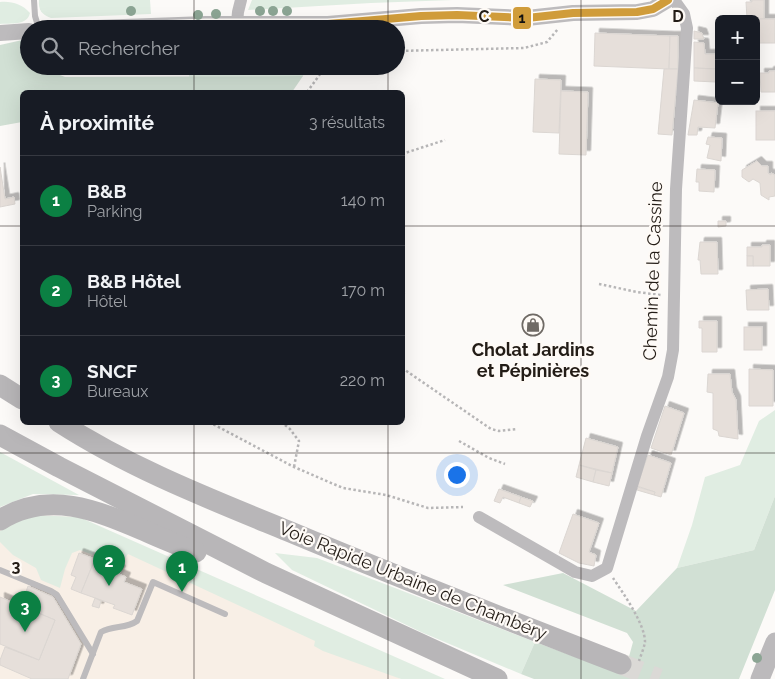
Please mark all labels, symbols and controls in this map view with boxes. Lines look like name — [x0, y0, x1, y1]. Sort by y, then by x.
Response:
line badge: 1 — [512, 6, 532, 30]
text: C — [479, 7, 490, 26]
text: D — [672, 7, 684, 26]
text: 1 — [519, 10, 526, 26]
map controls — [715, 15, 760, 105]
button: + — [715, 15, 760, 60]
search box — [20, 20, 405, 75]
icon: search — [38, 34, 66, 62]
text: Rechercher — [78, 37, 180, 59]
button: − — [715, 60, 760, 105]
text: À proximité — [40, 110, 154, 135]
text: 3 résultats — [309, 113, 385, 132]
text: B&B — [87, 180, 126, 202]
street label: Chemin de la Cassine — [639, 181, 666, 361]
text: 1 — [52, 191, 60, 210]
text: 140 m — [341, 191, 385, 210]
text: Parking — [87, 202, 142, 221]
text: B&B Hôtel — [87, 270, 181, 292]
text: 2 — [51, 281, 61, 300]
text: 170 m — [341, 281, 385, 300]
text: Hôtel — [87, 292, 127, 311]
shop icon: Cholat Jardins et Pépinières — [521, 313, 545, 337]
place label: Cholat Jardins et Pépinières — [472, 339, 594, 381]
text: SNCF — [87, 360, 137, 382]
text: 3 — [52, 371, 60, 390]
text: 220 m — [340, 371, 385, 390]
text: Bureaux — [87, 382, 148, 401]
your location — [444, 462, 470, 488]
street label: Voie Rapide Urbaine de Chambéry — [276, 517, 550, 644]
pin: 2 — [93, 545, 125, 586]
pin: 1 — [166, 551, 198, 592]
text: 3 — [12, 557, 21, 576]
pin: 3 — [9, 591, 41, 632]

